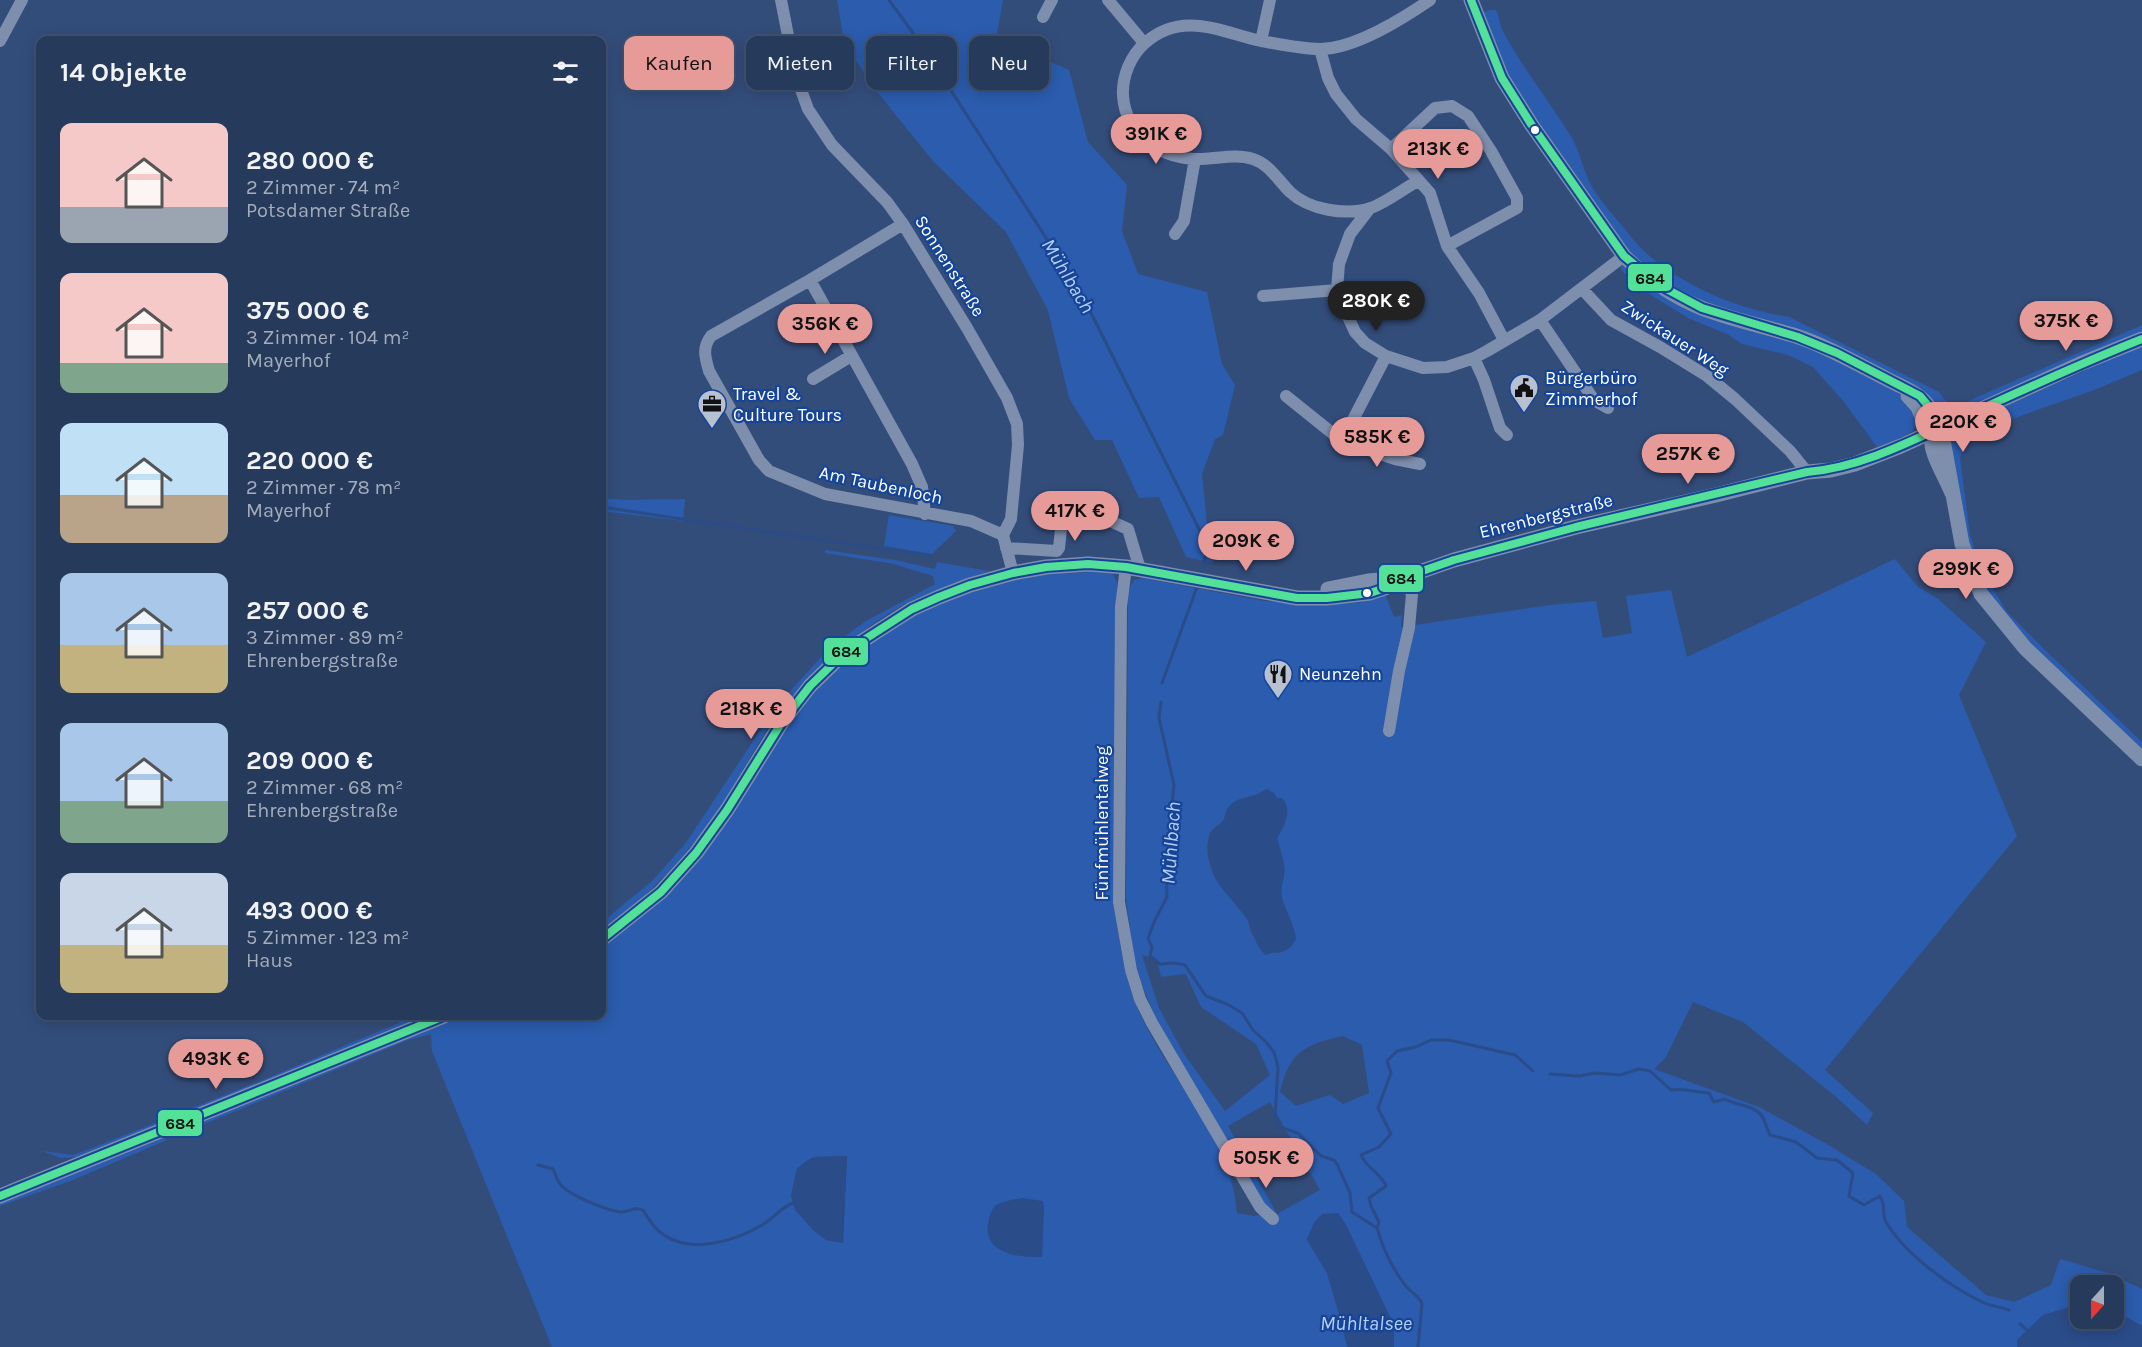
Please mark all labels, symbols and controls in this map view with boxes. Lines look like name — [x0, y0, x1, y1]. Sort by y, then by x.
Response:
chip: Kaufen — [624, 36, 734, 90]
chip: Mieten — [746, 36, 854, 90]
chip: Filter — [866, 36, 957, 90]
chip: Neu — [969, 36, 1049, 90]
icon: filters — [549, 56, 582, 89]
text: 14 Objekte — [60, 57, 187, 88]
pin: 391K € — [1107, 114, 1205, 165]
text: 391K € — [1125, 122, 1187, 145]
unlabelled marker — [1529, 124, 1541, 136]
pin: 213K € — [1389, 129, 1487, 180]
text: 213K € — [1407, 137, 1469, 160]
text: 280 000 € — [246, 145, 374, 176]
icon: home — [108, 147, 180, 219]
text: 2 Zimmer · 74 m² — [246, 176, 400, 199]
text: Potsdamer Straße — [246, 199, 410, 222]
street label: Sonnenstraße — [910, 211, 990, 321]
water label: Mühlbach — [1037, 235, 1099, 317]
line badge: 684 — [1627, 263, 1673, 292]
text: 684 — [1635, 269, 1665, 288]
pin: 280K € — [1327, 281, 1425, 332]
text: 280K € — [1342, 289, 1410, 312]
text: 375 000 € — [246, 295, 369, 326]
street label: Zwickauer Weg — [1617, 295, 1733, 381]
icon: home — [108, 297, 180, 369]
pin: 375K € — [2017, 301, 2115, 352]
pin: 356K € — [776, 304, 874, 355]
text: 375K € — [2034, 309, 2098, 332]
text: 356K € — [791, 312, 859, 335]
text: 3 Zimmer · 104 m² — [246, 326, 409, 349]
text: Mayerhof — [246, 349, 331, 372]
place label: Bürgerbüro Zimmerhof — [1545, 367, 1638, 410]
public building icon: Bürgerbüro Zimmerhof — [1508, 372, 1540, 414]
place label: Travel & Culture Tours — [733, 383, 842, 426]
office icon: Travel & Culture Tours — [696, 388, 728, 430]
pin: 220K € — [1914, 402, 2012, 453]
text: 220K € — [1929, 410, 1997, 433]
pin: 585K € — [1328, 417, 1426, 468]
text: 585K € — [1343, 425, 1411, 448]
pin: 257K € — [1639, 434, 1737, 485]
text: 257K € — [1656, 442, 1720, 465]
text: 220 000 € — [246, 445, 373, 476]
icon: home — [108, 447, 180, 519]
street label: Am Taubenloch — [817, 461, 945, 509]
text: 2 Zimmer · 78 m² — [246, 476, 401, 499]
street label: Ehrenbergstraße — [1477, 489, 1615, 543]
pin: 417K € — [1026, 491, 1124, 542]
text: Mayerhof — [246, 499, 331, 522]
text: 417K € — [1045, 499, 1105, 522]
pin: 209K € — [1197, 521, 1295, 572]
text: 209K € — [1212, 529, 1280, 552]
pin: 299K € — [1917, 549, 2015, 600]
text: 299K € — [1932, 557, 2000, 580]
line badge: 684 — [1378, 564, 1424, 593]
text: 684 — [1386, 569, 1416, 588]
unlabelled marker — [1361, 587, 1373, 599]
text: 257 000 € — [246, 595, 369, 626]
icon: home — [108, 597, 180, 669]
text: 3 Zimmer · 89 m² — [246, 626, 404, 649]
line badge: 684 — [823, 637, 869, 666]
text: 684 — [831, 642, 861, 661]
text: Ehrenbergstraße — [246, 649, 398, 672]
restaurant icon: Neunzehn — [1262, 658, 1294, 700]
place label: Neunzehn — [1299, 663, 1382, 685]
pin: 218K € — [702, 689, 800, 740]
text: 218K € — [720, 697, 782, 720]
text: 209 000 € — [246, 745, 373, 776]
street label: Fünfmühlentalweg — [1091, 746, 1113, 900]
icon: home — [108, 747, 180, 819]
text: 2 Zimmer · 68 m² — [246, 776, 403, 799]
text: Ehrenbergstraße — [246, 799, 398, 822]
water label: Mühlbach — [1157, 801, 1185, 885]
text: 493 000 € — [246, 895, 372, 926]
icon: home — [108, 897, 180, 969]
text: 5 Zimmer · 123 m² — [246, 926, 409, 949]
text: Haus — [246, 949, 293, 972]
pin: 493K € — [167, 1039, 265, 1090]
text: 493K € — [182, 1047, 250, 1070]
line badge: 684 — [157, 1109, 203, 1137]
text: 684 — [165, 1114, 195, 1133]
pin: 505K € — [1217, 1138, 1315, 1189]
text: 505K € — [1233, 1146, 1299, 1169]
north arrow — [2070, 1275, 2124, 1329]
map controls — [2070, 1275, 2124, 1329]
water label: Mühltalsee — [1320, 1312, 1412, 1335]

